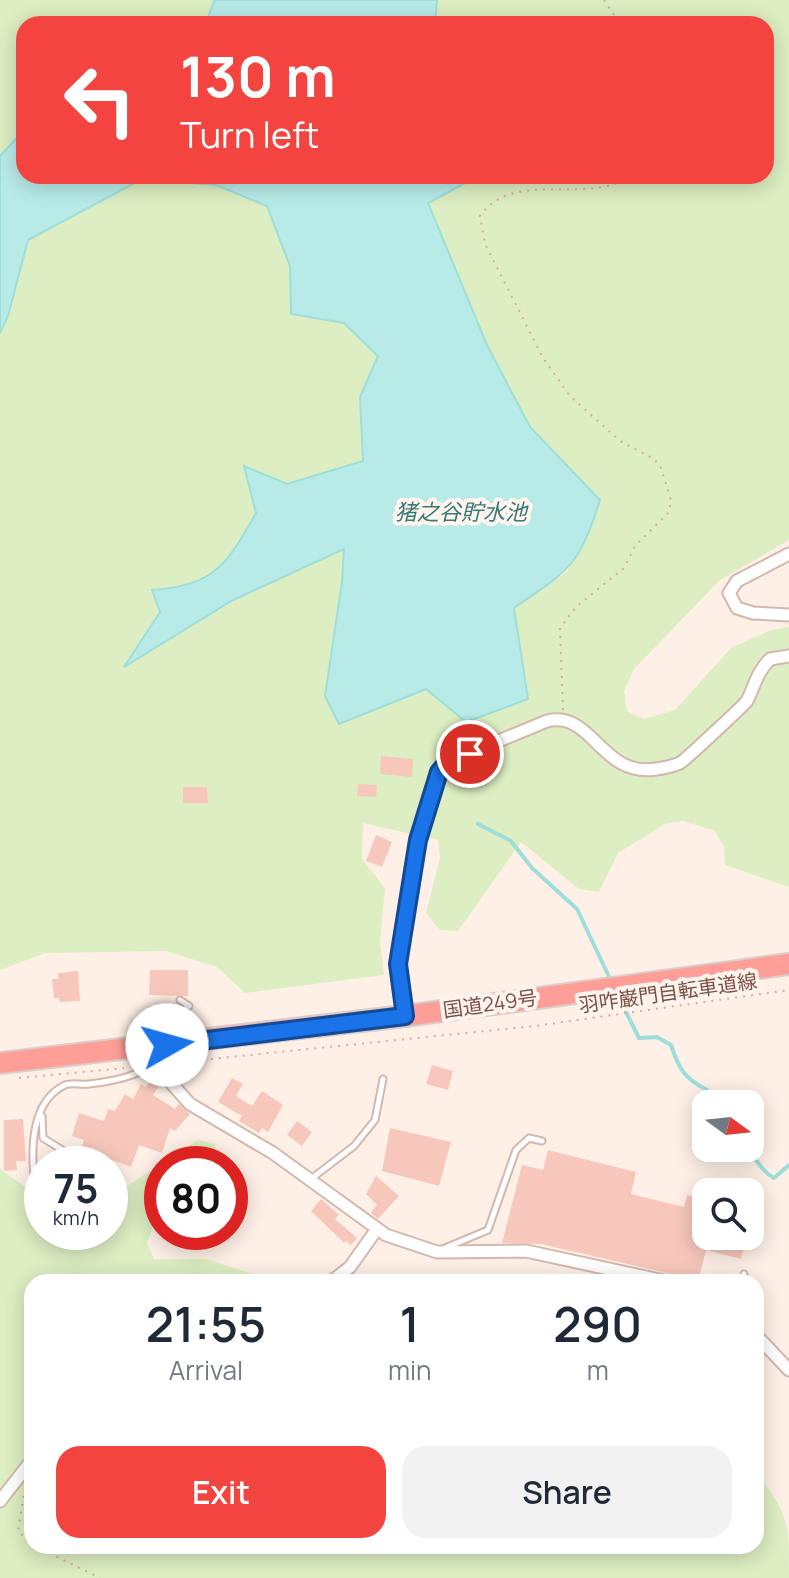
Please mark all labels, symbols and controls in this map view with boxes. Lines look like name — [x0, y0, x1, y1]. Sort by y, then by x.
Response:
text: 130 m — [180, 37, 336, 114]
icon: left — [48, 48, 152, 152]
text: Turn left — [180, 110, 319, 159]
water label: 猪之谷貯水池 — [395, 497, 529, 527]
pin — [436, 720, 504, 788]
icon: arrive — [448, 732, 492, 776]
street label: 羽咋巌門自転車道線 — [577, 967, 759, 1018]
street label: 国道249号 — [441, 984, 539, 1023]
position arrow — [125, 1003, 209, 1087]
north arrow — [692, 1090, 764, 1162]
map controls — [692, 1090, 764, 1250]
speed limit sign: 80 — [144, 1146, 248, 1250]
text: 75 — [54, 1160, 98, 1215]
button: search — [692, 1178, 764, 1250]
text: km/h — [53, 1204, 99, 1231]
text: 21:55 — [146, 1291, 266, 1356]
text: 1 — [400, 1291, 420, 1356]
text: 290 — [553, 1291, 642, 1356]
text: Arrival — [169, 1352, 243, 1388]
text: min — [388, 1352, 431, 1388]
text: m — [587, 1352, 609, 1388]
button: Exit — [56, 1446, 386, 1538]
button: Share — [402, 1446, 732, 1538]

